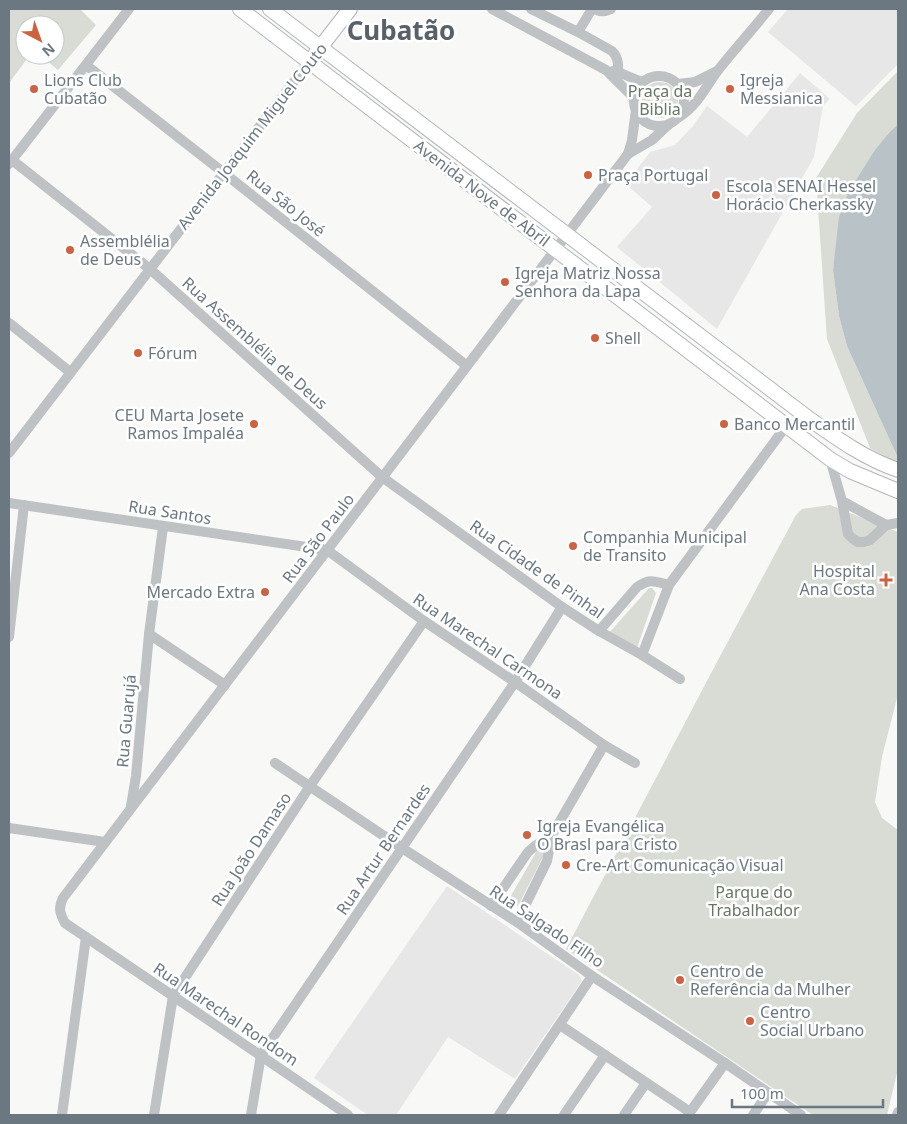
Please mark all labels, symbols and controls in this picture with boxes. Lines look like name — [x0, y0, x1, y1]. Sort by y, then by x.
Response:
district label: Cubatão — [347, 12, 455, 48]
north arrow — [15, 15, 65, 65]
street label: Avenida Joaquim Miguel Couto — [172, 38, 332, 234]
text: N — [38, 39, 59, 61]
place label: Lions Club Cubatão — [44, 69, 122, 109]
place label: Igreja Messianica — [740, 69, 823, 109]
park label: Praça da Biblia — [628, 80, 692, 120]
marker: Lions Club Cubatão — [28, 83, 40, 95]
marker: Igreja Messianica — [724, 83, 736, 95]
street label: Avenida Nove de Abril — [409, 135, 555, 251]
street label: Rua São José — [242, 164, 330, 242]
place label: Praça Portugal — [598, 164, 708, 186]
marker: Praça Portugal — [582, 169, 594, 181]
place label: Escola SENAI Hessel Horácio Cherkassky — [726, 175, 876, 215]
marker: Escola SENAI Hessel Horácio Cherkassky — [710, 189, 722, 201]
place label: Assemblélia de Deus — [80, 230, 170, 270]
marker: Assemblélia de Deus — [64, 244, 76, 256]
place label: Igreja Matriz Nossa Senhora da Lapa — [515, 262, 661, 302]
street label: Rua Assemblélia de Deus — [178, 272, 332, 414]
marker: Igreja Matriz Nossa Senhora da Lapa — [499, 276, 511, 288]
place label: Shell — [605, 327, 641, 349]
marker: Shell — [589, 332, 601, 344]
place label: Fórum — [148, 342, 197, 364]
marker: Fórum — [132, 347, 144, 359]
place label: CEU Marta Josete Ramos Impaléa — [115, 404, 244, 444]
place label: Banco Mercantil — [734, 413, 855, 435]
marker: CEU Marta Josete Ramos Impaléa — [248, 418, 260, 430]
marker: Banco Mercantil — [718, 418, 730, 430]
street label: Rua São Paulo — [277, 489, 359, 587]
street label: Rua Santos — [127, 495, 213, 529]
street label: Rua Cidade de Pinhal — [466, 514, 608, 624]
place label: Companhia Municipal de Transito — [583, 526, 747, 566]
marker: Companhia Municipal de Transito — [567, 540, 579, 552]
place label: Hospital Ana Costa — [800, 560, 875, 600]
marker: Hospital Ana Costa — [879, 573, 893, 587]
place label: Mercado Extra — [146, 581, 255, 603]
marker: Mercado Extra — [259, 586, 271, 598]
street label: Rua Marechal Carmona — [409, 588, 567, 704]
street label: Rua Guarujá — [111, 674, 141, 768]
street label: Rua Artur Bernardes — [331, 779, 435, 919]
street label: Rua João Damaso — [206, 788, 296, 910]
place label: Igreja Evangélica O Brasl para Cristo — [537, 815, 677, 855]
marker: Igreja Evangélica O Brasl para Cristo — [521, 829, 533, 841]
place label: Cre-Art Comunicação Visual — [576, 854, 784, 876]
marker: Cre-Art Comunicação Visual — [560, 859, 572, 871]
street label: Rua Salgado Filho — [486, 880, 608, 972]
park label: Parque do Trabalhador — [708, 881, 800, 921]
street label: Rua Marechal Rondom — [149, 957, 303, 1071]
place label: Centro de Referência da Mulher — [690, 960, 851, 1000]
marker: Centro de Referência da Mulher — [674, 974, 686, 986]
place label: Centro Social Urbano — [760, 1001, 864, 1041]
marker: Centro Social Urbano — [744, 1015, 756, 1027]
scale bar — [732, 1076, 883, 1108]
text: 100 m — [740, 1083, 784, 1103]

